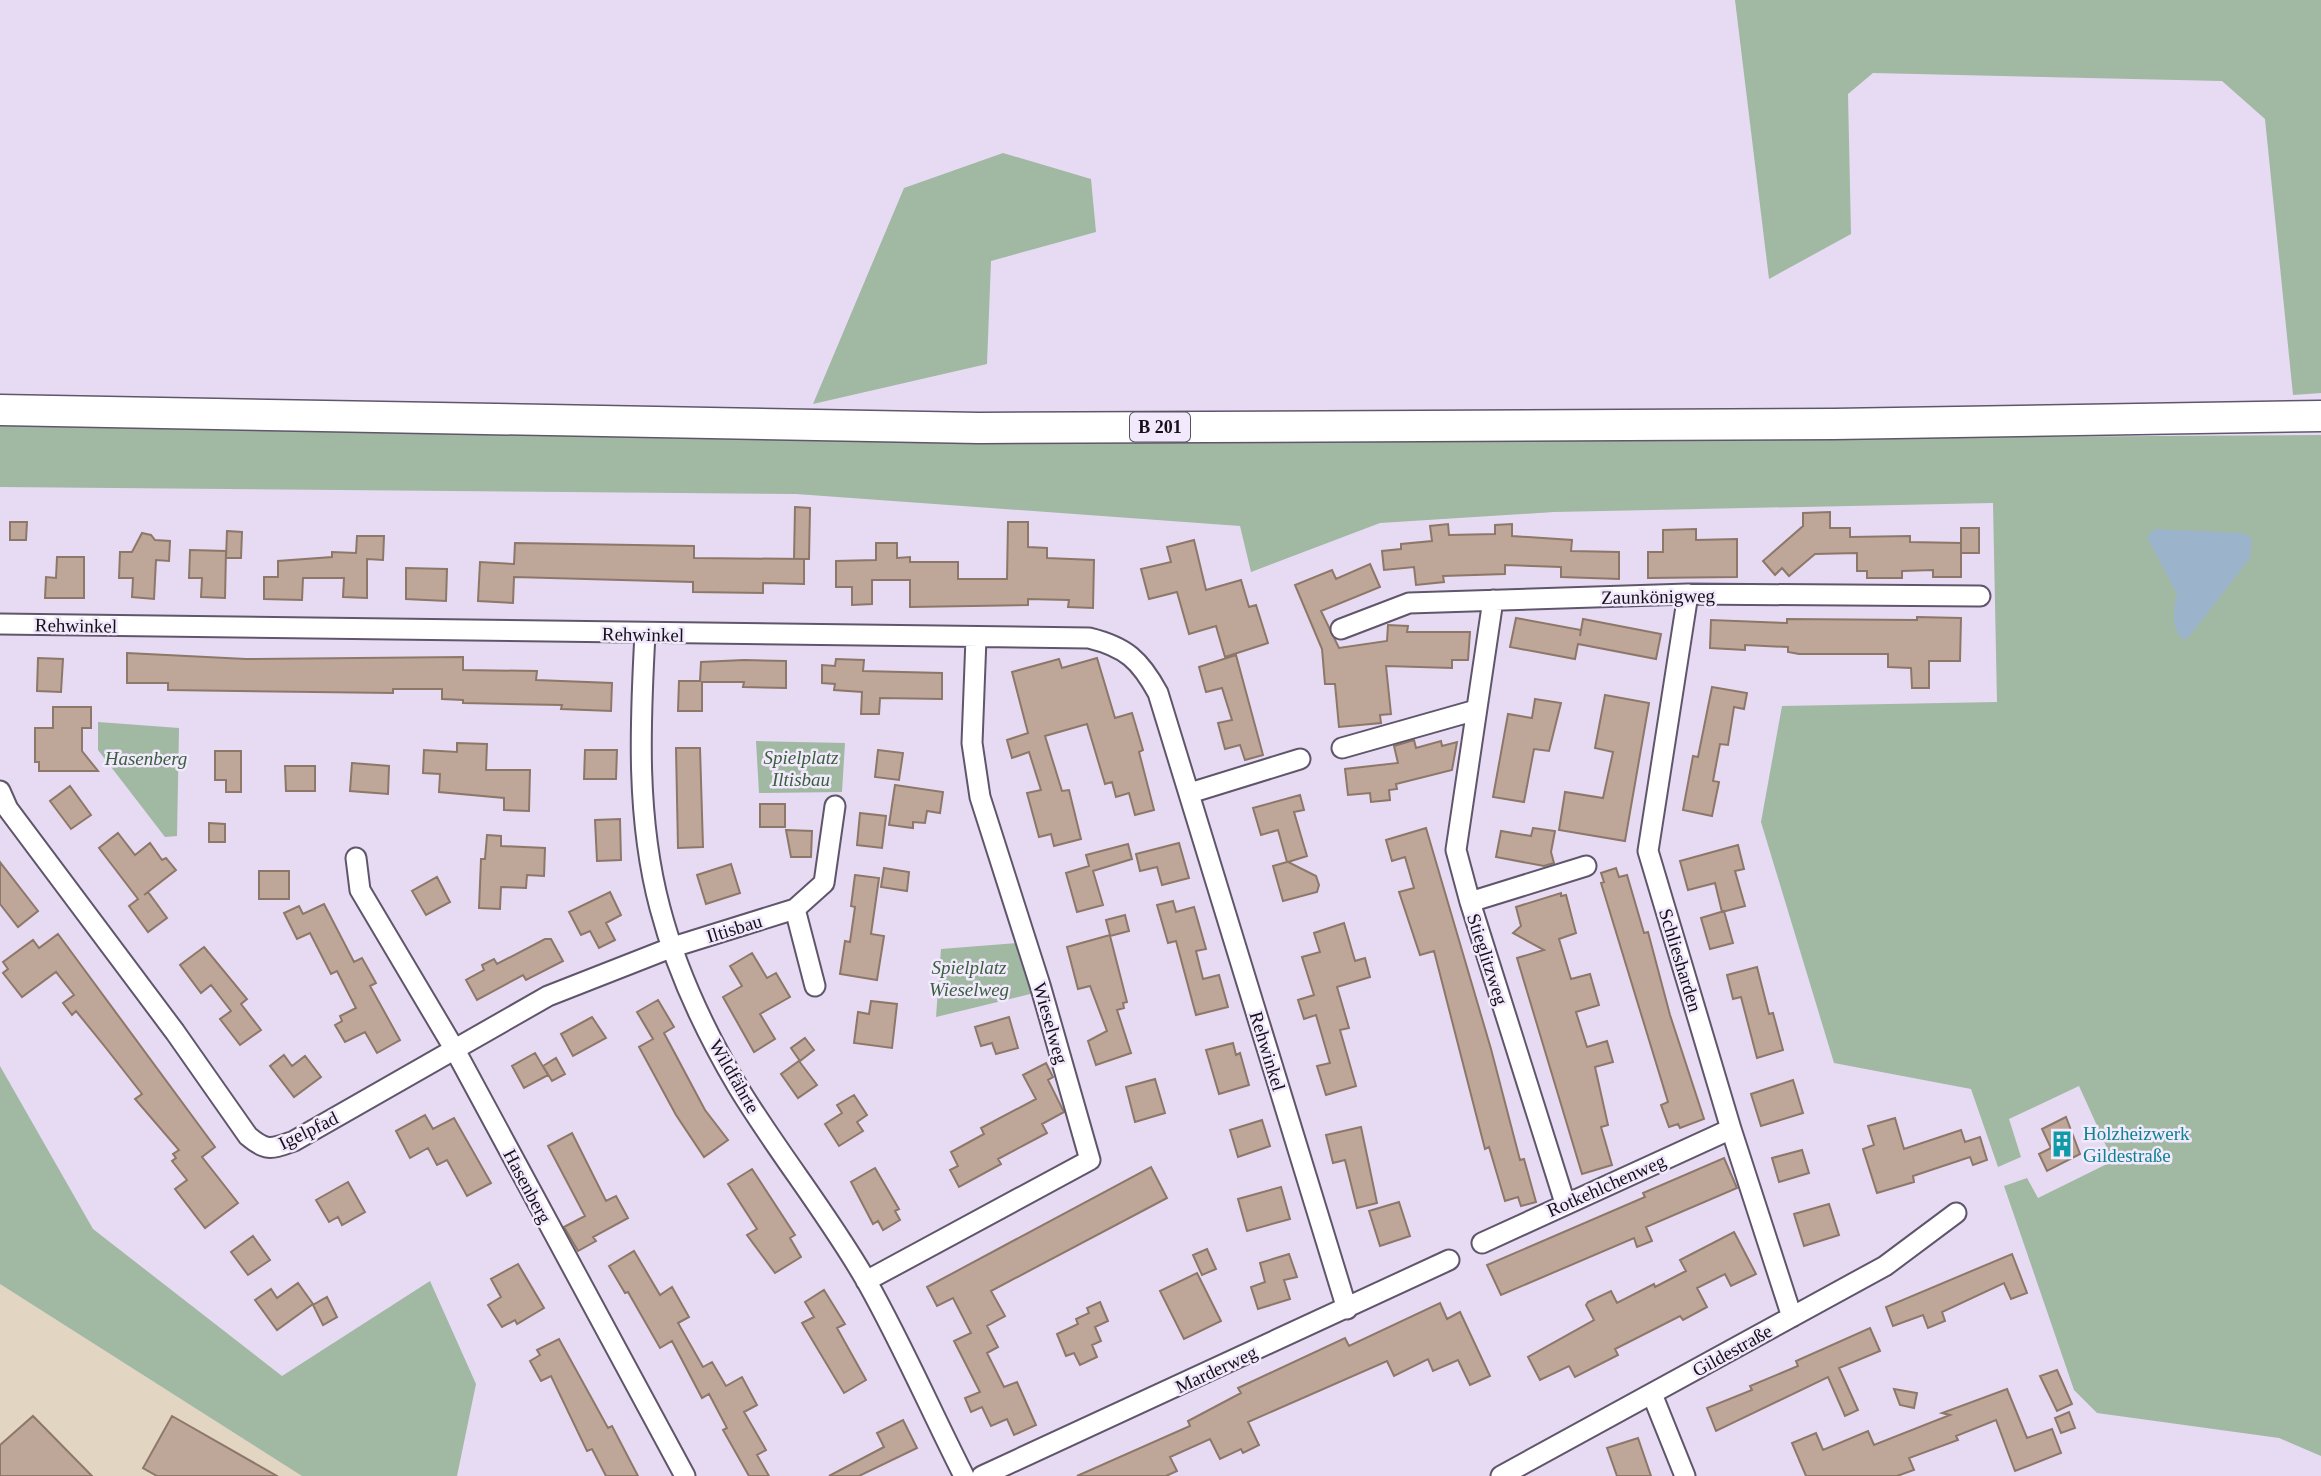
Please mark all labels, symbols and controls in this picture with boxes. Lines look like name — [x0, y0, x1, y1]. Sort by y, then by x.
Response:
road number: B 201 — [1130, 412, 1190, 442]
street label: Zaunkönigweg — [1601, 585, 1716, 608]
street label: Rehwinkel — [35, 614, 117, 637]
street label: Rehwinkel — [602, 623, 684, 646]
park label: Spielplatz Iltisbau — [764, 747, 839, 790]
park label: Hasenberg — [104, 748, 187, 769]
street label: Schliesharden — [1655, 906, 1706, 1015]
street label: Iltisbau — [704, 910, 765, 947]
street label: Stieglitzweg — [1463, 911, 1512, 1008]
park label: Spielplatz Wieselweg — [929, 957, 1009, 1000]
street label: Wieselweg — [1029, 980, 1072, 1067]
street label: Rehwinkel — [1245, 1009, 1290, 1094]
street label: Wildfährte — [705, 1036, 764, 1117]
street label: Igelpfad — [275, 1107, 342, 1154]
place label: Holzheizwerk Gildestraße — [2083, 1123, 2190, 1166]
building icon: Holzheizwerk Gildestraße — [2047, 1129, 2077, 1159]
street label: Hasenberg — [499, 1146, 556, 1227]
street label: Rotkehlchenweg — [1544, 1150, 1669, 1221]
street label: Gildestraße — [1689, 1320, 1776, 1381]
street label: Marderweg — [1172, 1341, 1261, 1397]

